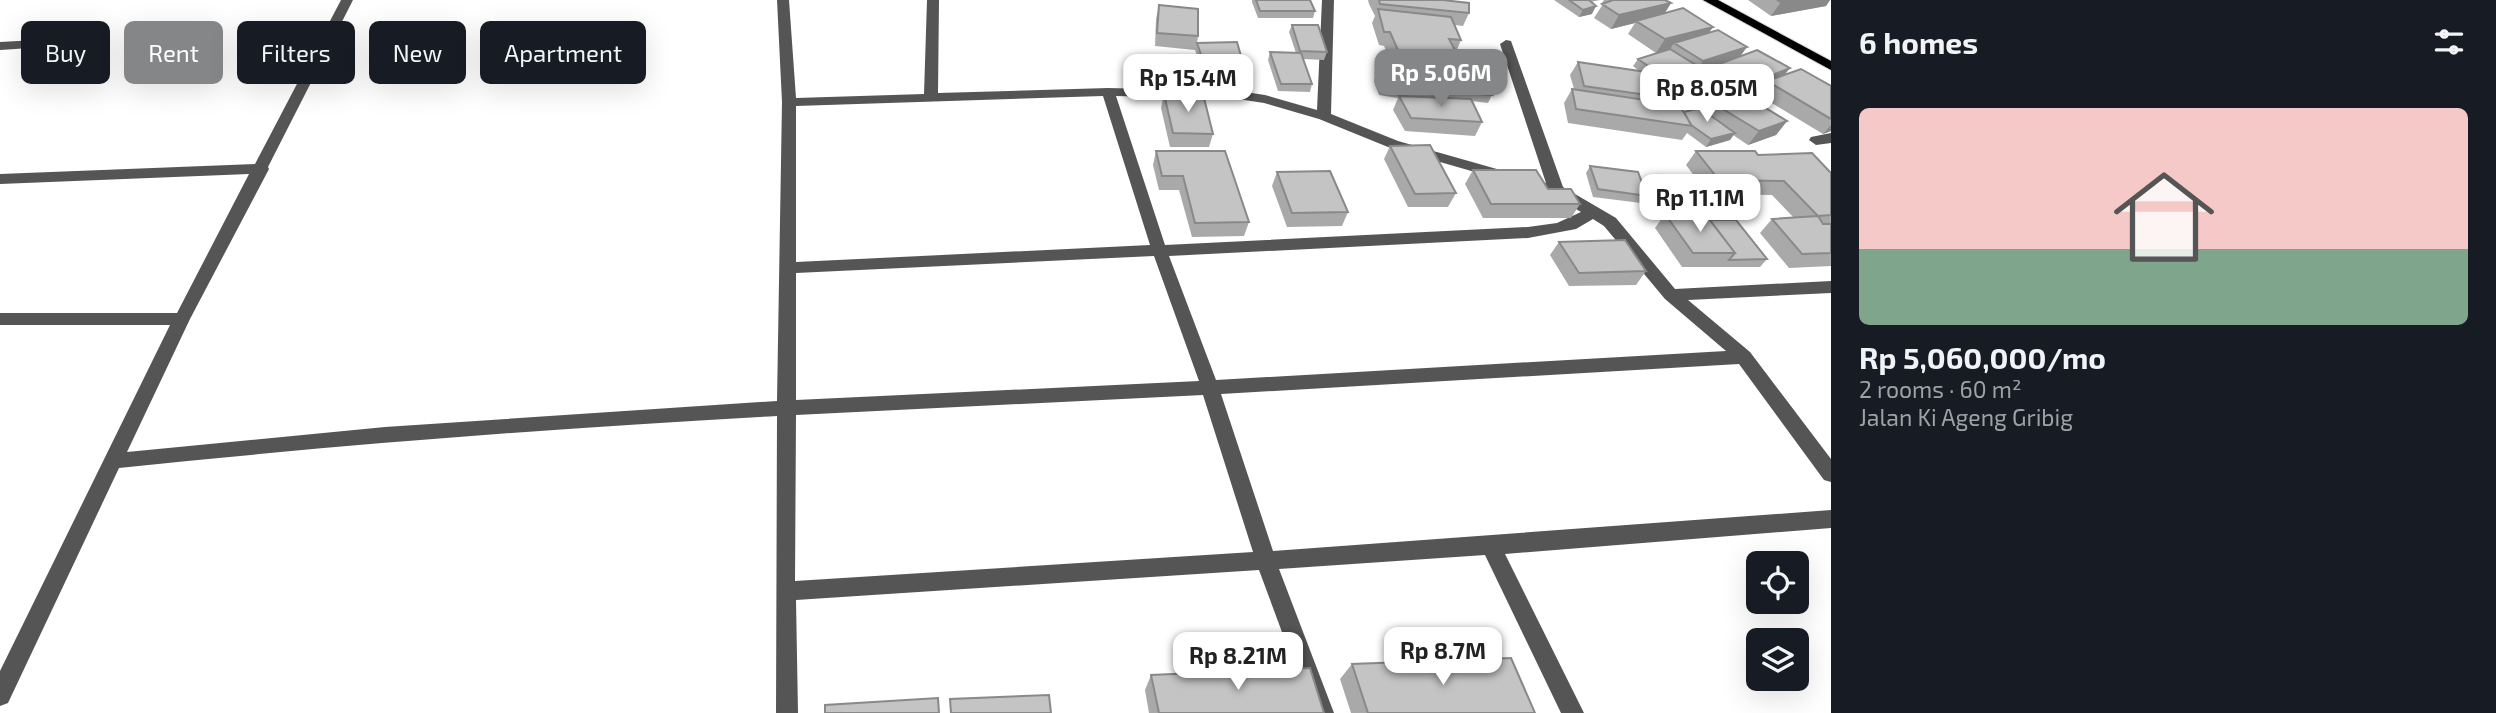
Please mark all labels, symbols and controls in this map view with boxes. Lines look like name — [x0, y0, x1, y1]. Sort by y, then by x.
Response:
chip: Buy — [21, 21, 110, 84]
chip: Rent — [124, 21, 223, 84]
chip: Filters — [237, 21, 355, 84]
chip: New — [369, 21, 466, 84]
chip: Apartment — [480, 21, 646, 84]
icon: filters — [2430, 23, 2468, 61]
text: 6 homes — [1859, 24, 1978, 60]
pin: Rp 5.06M — [1369, 50, 1513, 109]
pin: Rp 15.4M — [1116, 54, 1260, 114]
text: Rp 5.06M — [1390, 58, 1492, 86]
text: Rp 15.4M — [1139, 63, 1237, 91]
pin: Rp 8.05M — [1635, 64, 1779, 124]
text: Rp 8.05M — [1656, 73, 1758, 101]
icon: home — [2101, 154, 2227, 280]
pin: Rp 11.1M — [1628, 174, 1772, 234]
text: Rp 11.1M — [1655, 183, 1745, 211]
text: Rp 5,060,000/mo — [1859, 339, 2106, 375]
text: 2 rooms · 60 m² — [1859, 375, 2021, 403]
text: Jalan Ki Ageng Gribig — [1859, 403, 2073, 431]
map controls — [1746, 551, 1809, 691]
button: locate — [1746, 551, 1809, 614]
pin: Rp 8.7M — [1378, 628, 1508, 687]
button: layers — [1746, 628, 1809, 691]
pin: Rp 8.21M — [1166, 632, 1310, 692]
text: Rp 8.7M — [1400, 636, 1486, 664]
text: Rp 8.21M — [1189, 641, 1287, 669]

